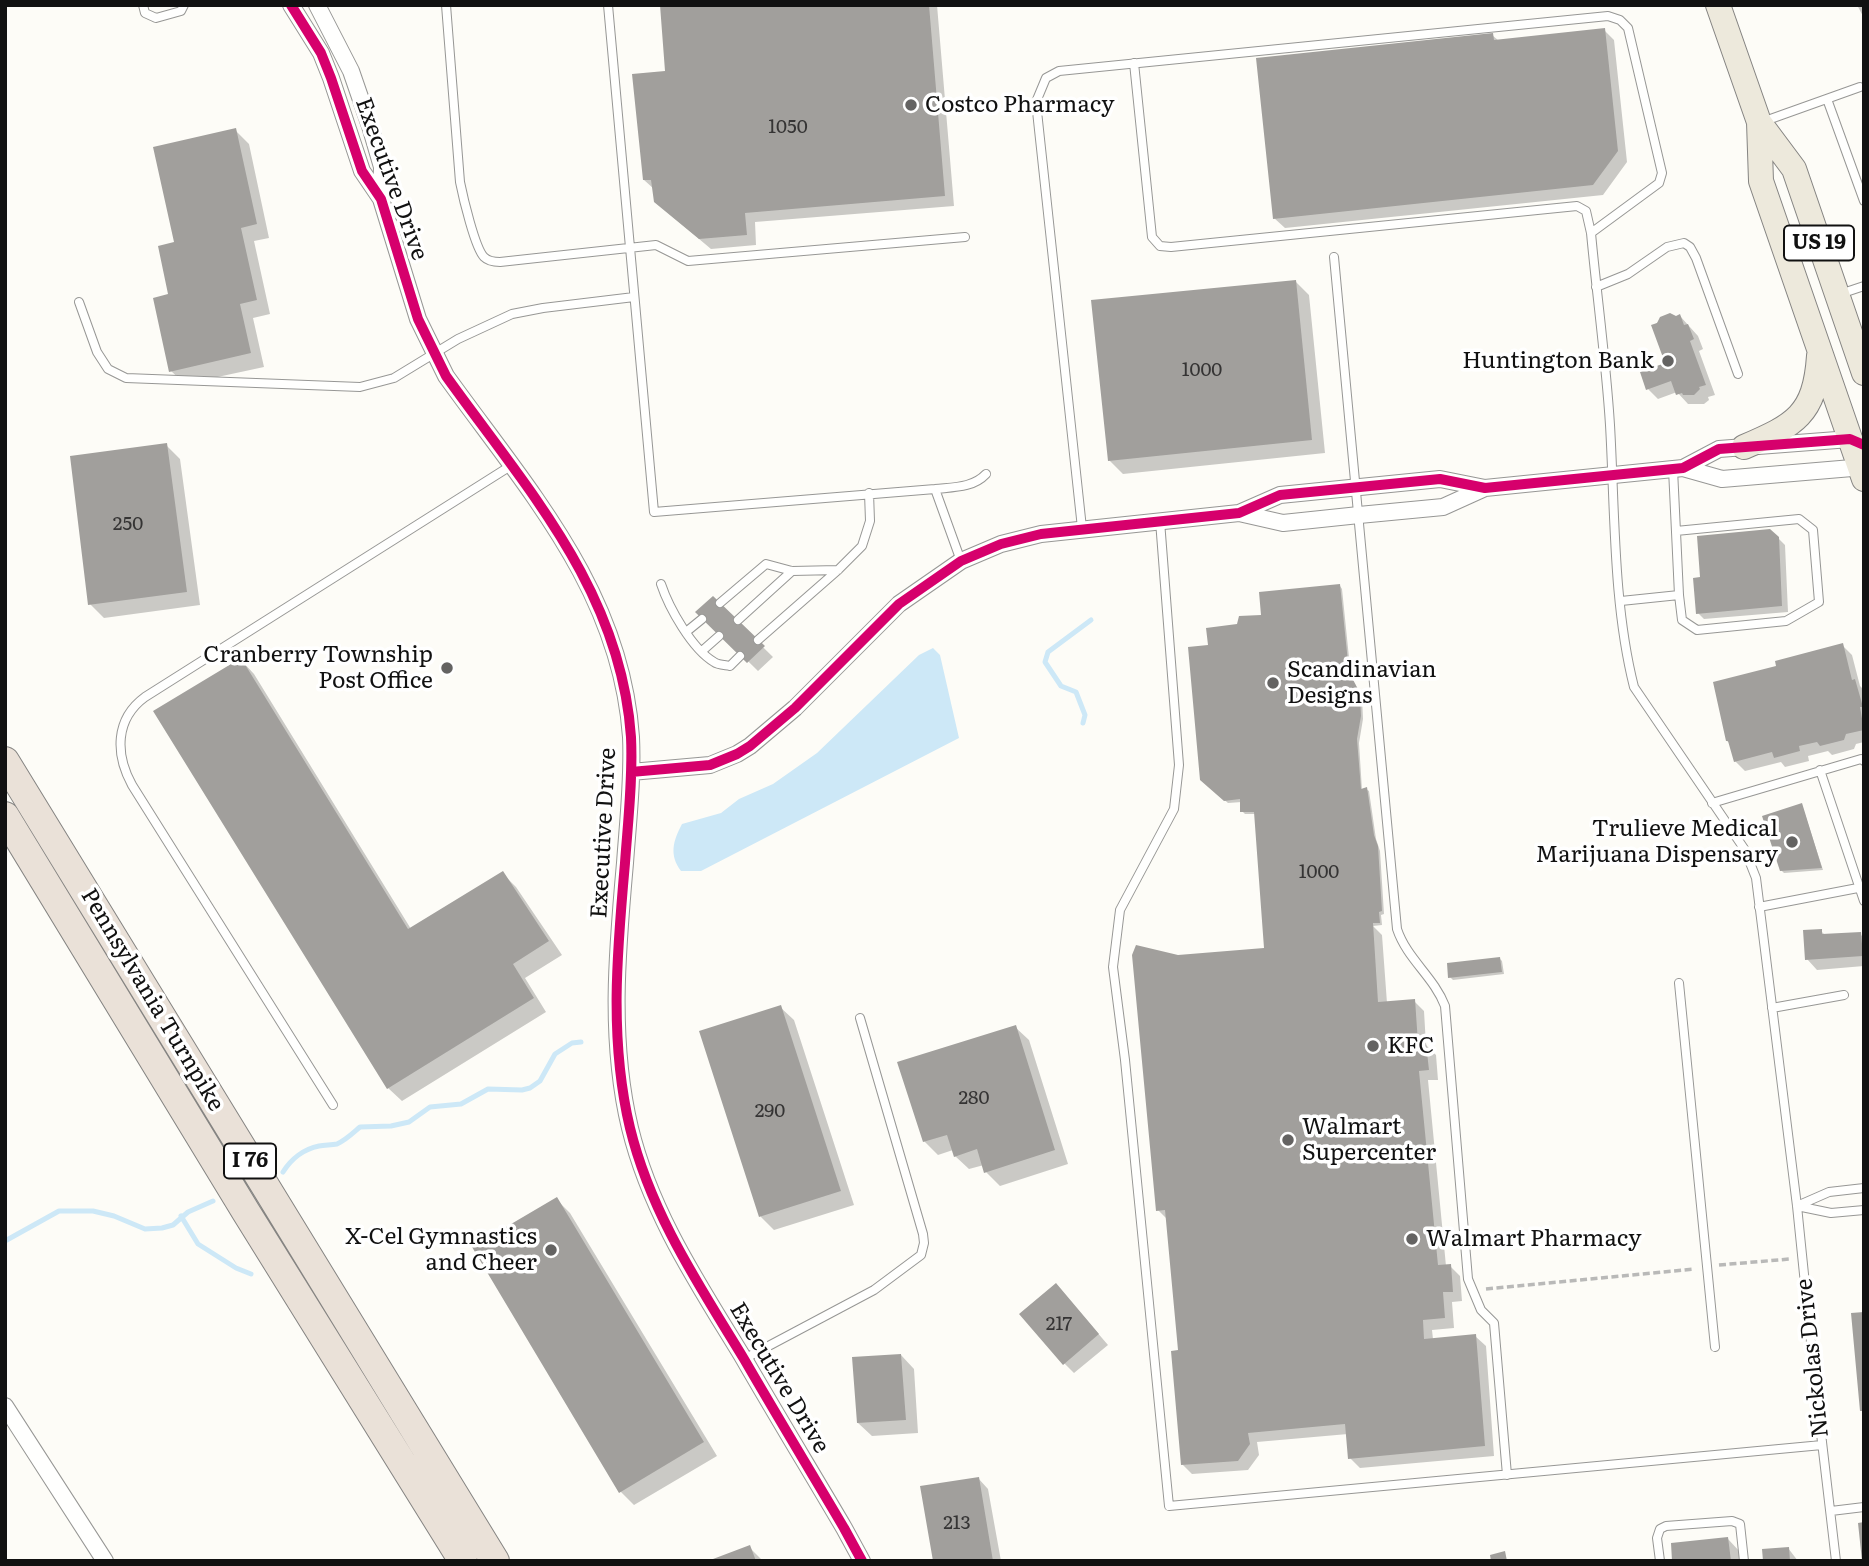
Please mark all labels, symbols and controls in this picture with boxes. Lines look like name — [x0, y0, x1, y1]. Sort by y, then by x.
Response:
place label: Costco Pharmacy — [925, 91, 1114, 119]
street label: Executive Drive — [349, 94, 433, 264]
marker: Costco Pharmacy — [903, 97, 919, 113]
house number: 1050 — [768, 116, 808, 138]
road number: US 19 — [1784, 226, 1854, 260]
place label: Huntington Bank — [1462, 347, 1654, 375]
marker: Huntington Bank — [1660, 353, 1676, 369]
house number: 1000 — [1182, 359, 1222, 381]
house number: 250 — [113, 513, 143, 535]
place label: Cranberry Township Post Office — [203, 641, 433, 695]
place label: Scandinavian Designs — [1287, 656, 1437, 710]
marker: Cranberry Township Post Office — [439, 660, 455, 676]
marker: Scandinavian Designs — [1265, 675, 1281, 691]
street label: Executive Drive — [586, 747, 622, 919]
place label: Trulieve Medical Marijuana Dispensary — [1536, 815, 1778, 869]
marker: Trulieve Medical Marijuana Dispensary — [1784, 834, 1800, 850]
house number: 1000 — [1299, 861, 1339, 883]
street label: Pennsylvania Turnpike — [74, 884, 230, 1116]
place label: KFC — [1387, 1032, 1434, 1060]
marker: KFC — [1365, 1038, 1381, 1054]
house number: 280 — [958, 1087, 990, 1109]
house number: 290 — [755, 1100, 785, 1122]
place label: Walmart Supercenter — [1302, 1113, 1436, 1167]
marker: Walmart Supercenter — [1280, 1132, 1296, 1148]
road number: I 76 — [224, 1144, 276, 1178]
place label: X-Cel Gymnastics and Cheer — [345, 1223, 537, 1277]
place label: Walmart Pharmacy — [1426, 1225, 1641, 1253]
marker: Walmart Pharmacy — [1404, 1231, 1420, 1247]
marker: X-Cel Gymnastics and Cheer — [543, 1242, 559, 1258]
street label: Nickolas Drive — [1791, 1277, 1835, 1439]
street label: Executive Drive — [723, 1298, 835, 1458]
house number: 217 — [1046, 1313, 1072, 1335]
house number: 213 — [943, 1512, 971, 1534]

